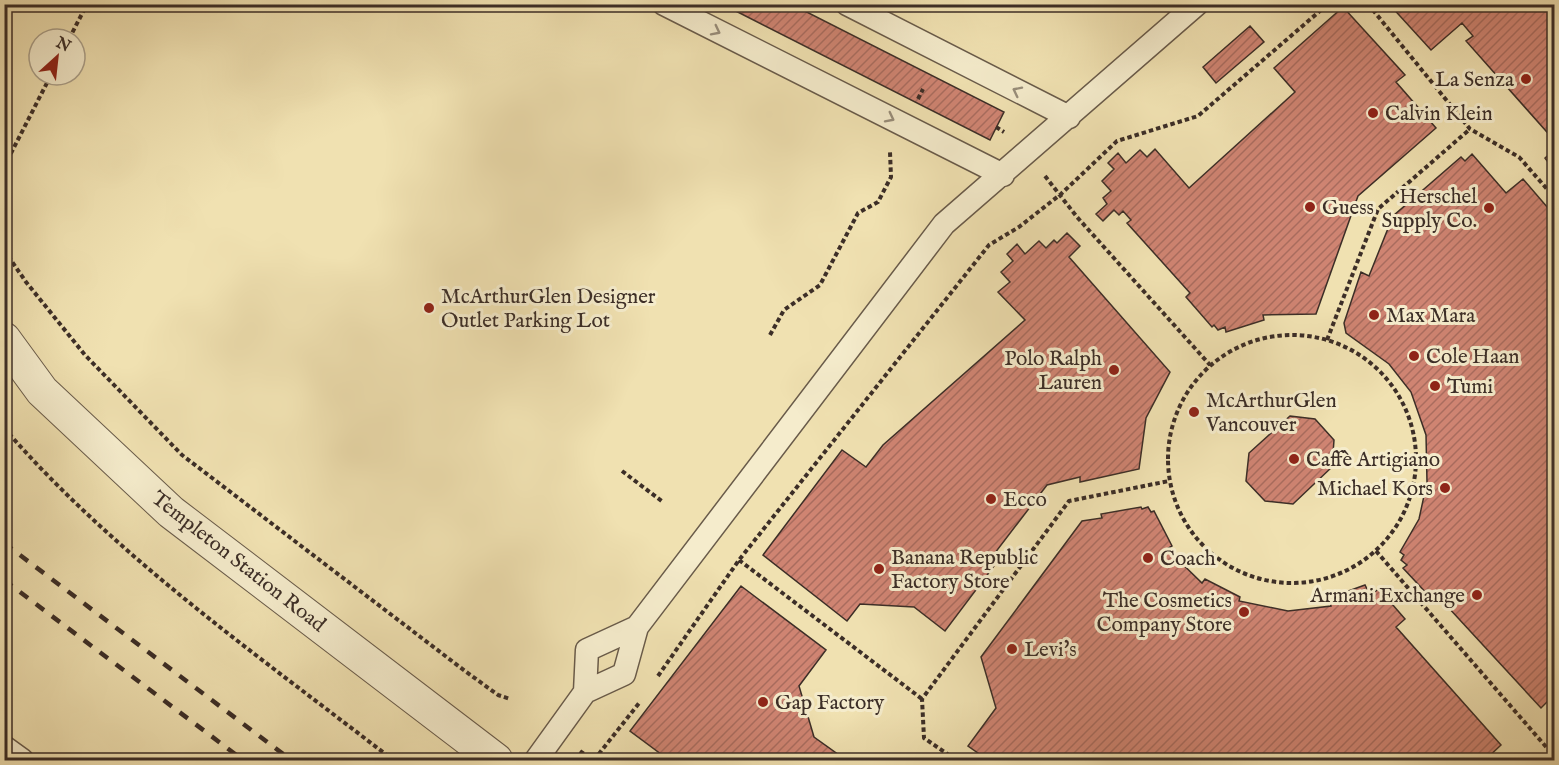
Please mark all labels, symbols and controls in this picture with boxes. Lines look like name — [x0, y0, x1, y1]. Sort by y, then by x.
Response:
one-way arrow — [709, 23, 720, 35]
north arrow — [27, 27, 87, 87]
text: N — [51, 33, 74, 58]
place label: La Senza — [1435, 67, 1515, 94]
marker: La Senza — [1519, 72, 1533, 86]
one-way arrow — [1012, 86, 1023, 98]
place label: Calvin Klein — [1385, 101, 1493, 128]
marker: Calvin Klein — [1366, 106, 1380, 120]
one-way arrow — [884, 111, 895, 123]
place label: Herschel Supply Co. — [1381, 184, 1477, 235]
place label: Guess — [1322, 195, 1374, 222]
marker: Guess — [1303, 200, 1317, 214]
marker: Herschel Supply Co. — [1482, 201, 1496, 215]
place label: McArthurGlen Designer Outlet Parking Lot — [441, 284, 656, 335]
marker: McArthurGlen Designer Outlet Parking Lot — [422, 301, 436, 315]
place label: Max Mara — [1386, 303, 1476, 330]
marker: Max Mara — [1367, 308, 1381, 322]
place label: Cole Haan — [1426, 344, 1520, 371]
place label: Polo Ralph Lauren — [1004, 346, 1102, 397]
marker: Cole Haan — [1407, 349, 1421, 363]
marker: Polo Ralph Lauren — [1107, 363, 1121, 377]
place label: Tumi — [1447, 374, 1493, 401]
marker: Tumi — [1428, 379, 1442, 393]
place label: McArthurGlen Vancouver — [1205, 388, 1337, 439]
marker: McArthurGlen Vancouver — [1187, 405, 1201, 419]
place label: Caffè Artigiano — [1306, 447, 1440, 474]
marker: Caffè Artigiano — [1287, 452, 1301, 466]
place label: Michael Kors — [1317, 476, 1433, 503]
marker: Michael Kors — [1438, 481, 1452, 495]
street label: Templeton Station Road — [145, 486, 331, 639]
place label: Ecco — [1003, 487, 1047, 514]
marker: Ecco — [984, 492, 998, 506]
place label: Banana Republic Factory Store — [891, 545, 1038, 596]
place label: Coach — [1160, 546, 1216, 573]
marker: Coach — [1141, 551, 1155, 565]
marker: Banana Republic Factory Store — [872, 562, 886, 576]
place label: Armani Exchange — [1309, 583, 1465, 610]
place label: The Cosmetics Company Store — [1097, 588, 1232, 639]
marker: Armani Exchange — [1470, 588, 1484, 602]
marker: The Cosmetics Company Store — [1237, 605, 1251, 619]
place label: Levi's — [1024, 637, 1077, 664]
marker: Levi's — [1005, 642, 1019, 656]
place label: Gap Factory — [775, 690, 885, 717]
marker: Gap Factory — [756, 695, 770, 709]

